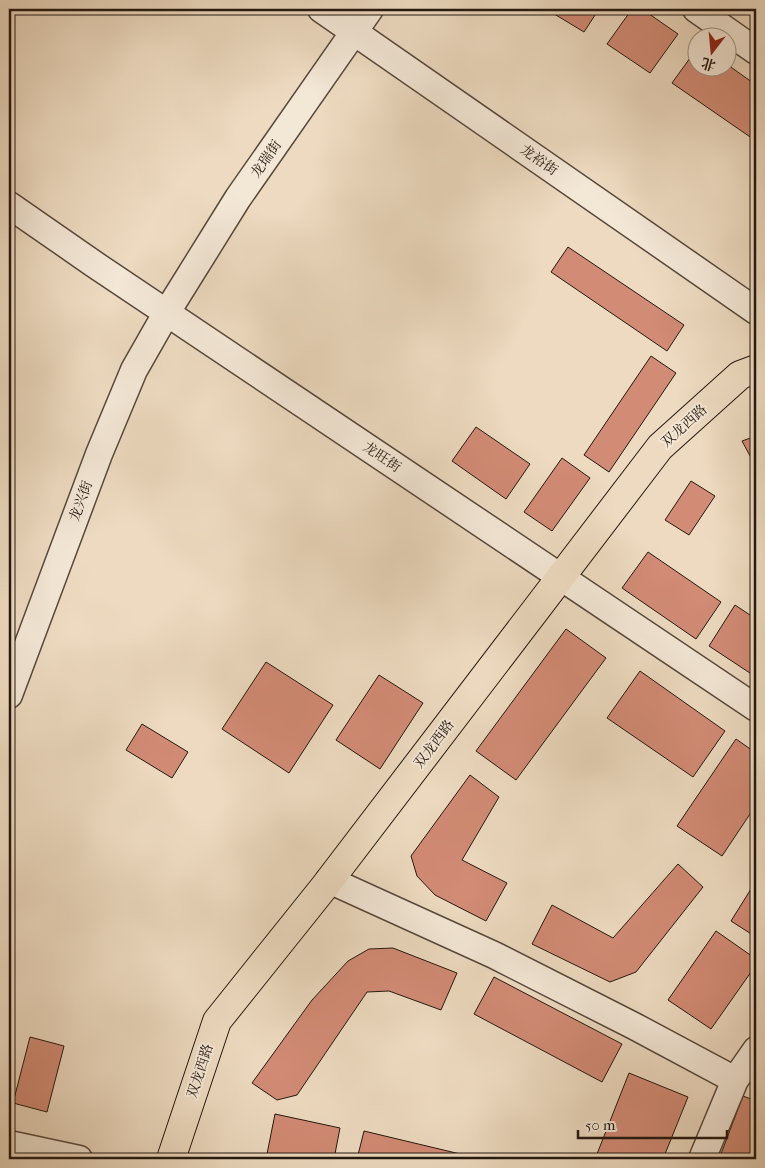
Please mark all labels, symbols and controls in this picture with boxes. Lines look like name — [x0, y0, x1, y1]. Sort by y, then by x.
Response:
north arrow — [688, 28, 738, 78]
text: 北 — [699, 54, 718, 74]
street label: 龙瑞街 — [247, 137, 285, 181]
street label: 龙裕街 — [517, 141, 561, 179]
street label: 双龙西路 — [658, 401, 710, 451]
street label: 龙旺街 — [360, 438, 404, 476]
street label: 龙兴街 — [66, 478, 96, 524]
street label: 双龙西路 — [410, 717, 458, 771]
street label: 双龙西路 — [183, 1042, 217, 1100]
scale bar — [578, 1108, 726, 1140]
text: 50 m — [585, 1116, 616, 1134]

